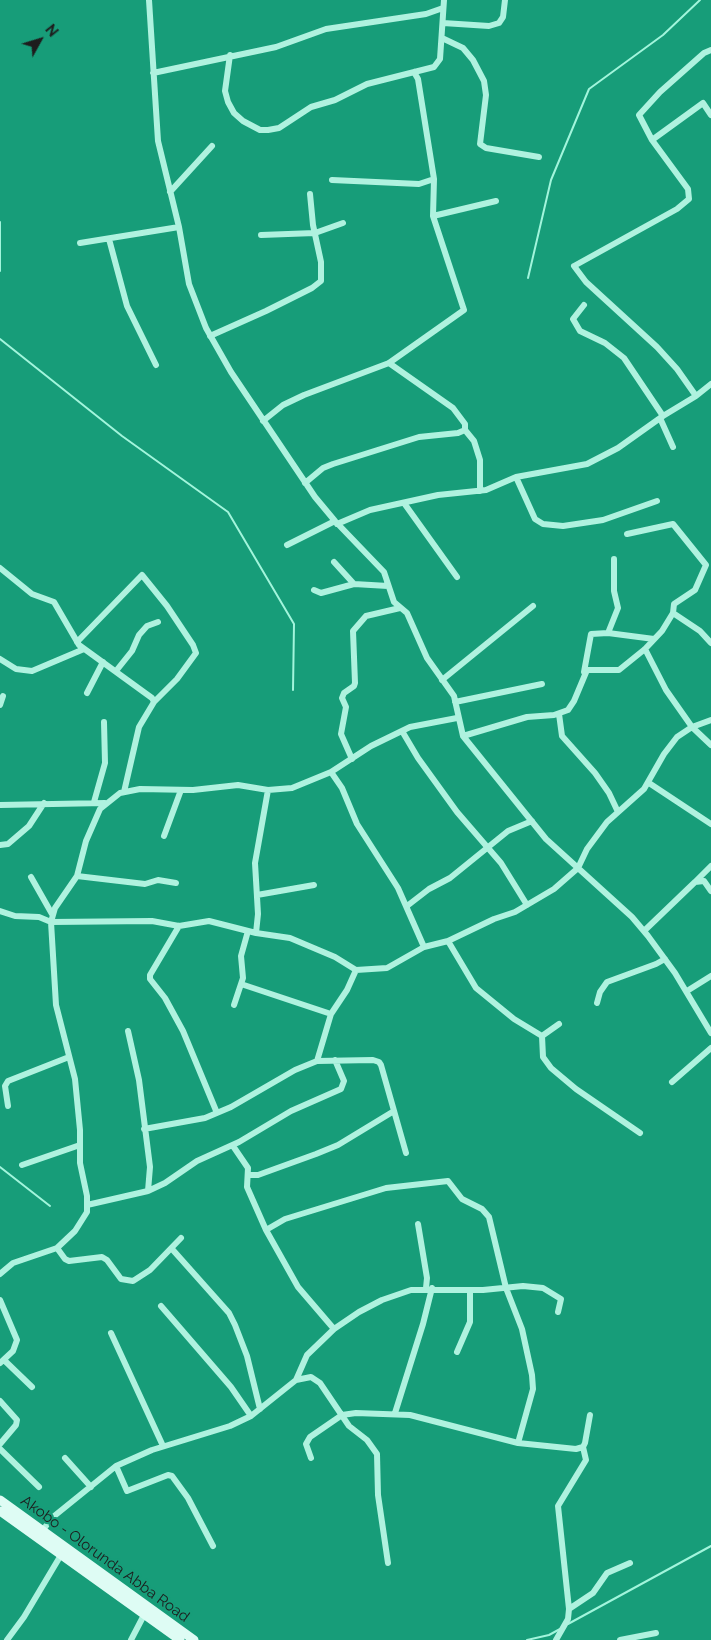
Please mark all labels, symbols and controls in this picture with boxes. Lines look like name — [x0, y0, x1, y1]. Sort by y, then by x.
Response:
north arrow — [15, 15, 65, 65]
text: N — [42, 21, 61, 40]
street label: Akobo - Olorunda Abba Road — [17, 1492, 193, 1626]

